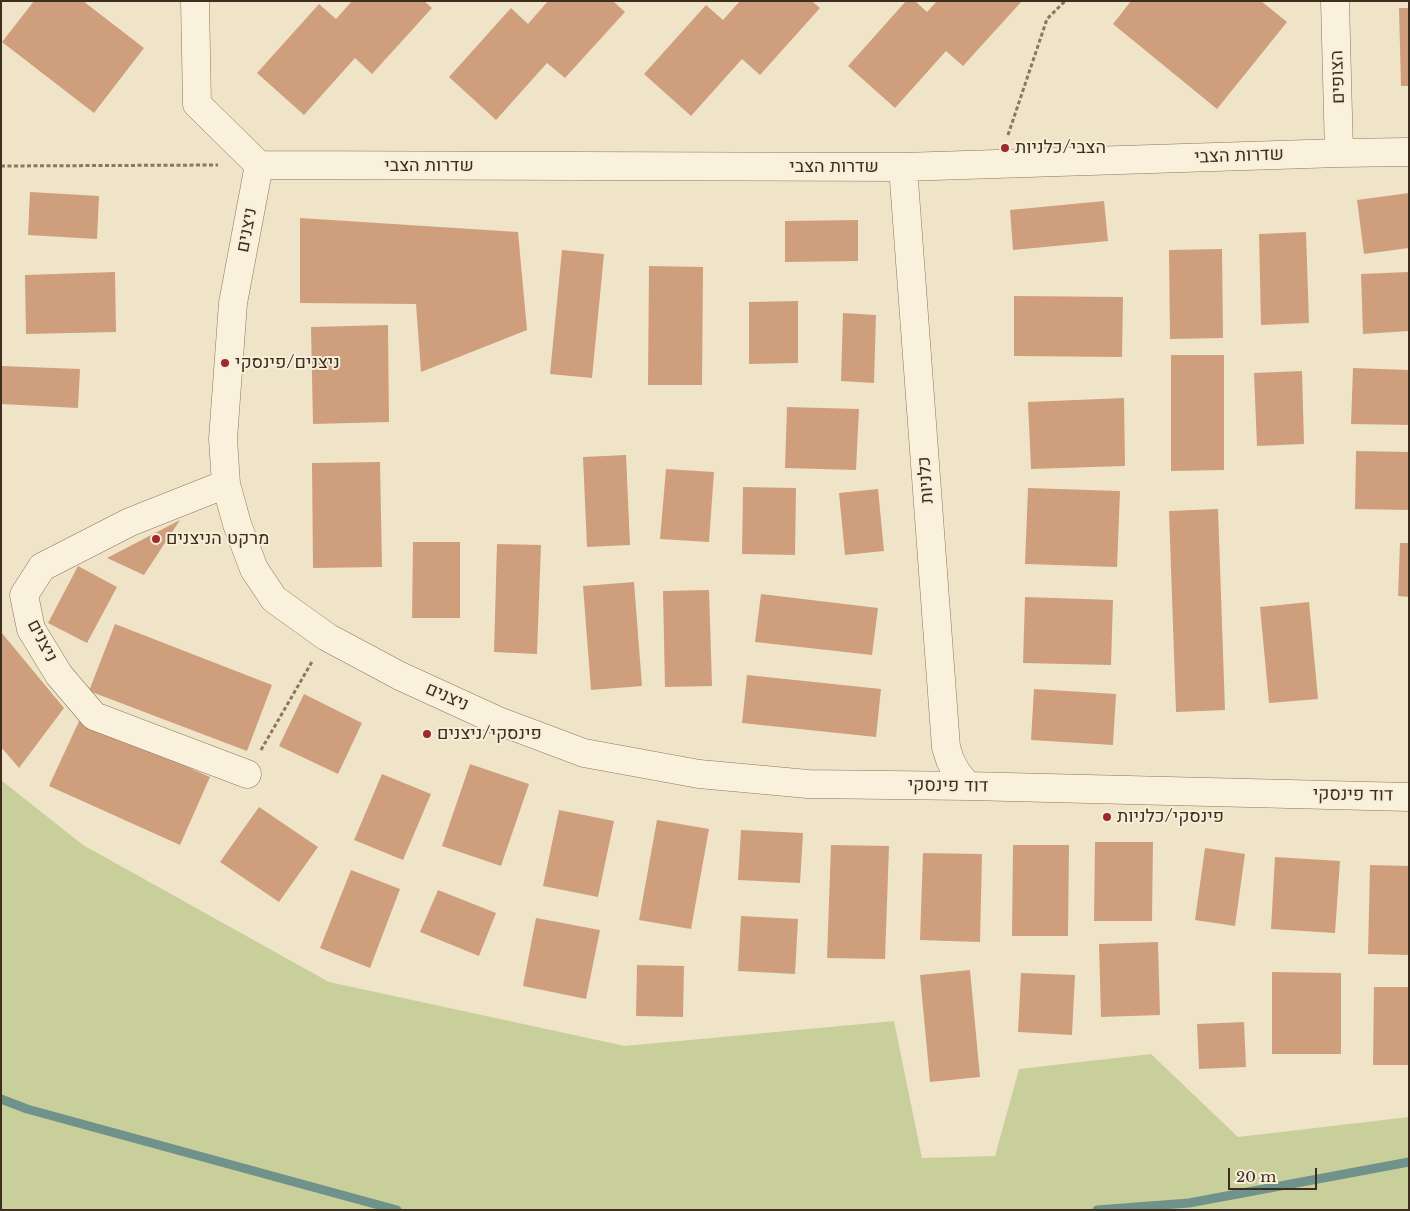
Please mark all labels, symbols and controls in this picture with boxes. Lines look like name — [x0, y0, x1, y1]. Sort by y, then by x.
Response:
street label: הצופים — [1326, 50, 1350, 104]
place label: הצבי/כלניות — [1015, 137, 1106, 159]
marker: הצבי/כלניות — [999, 142, 1011, 154]
street label: שדרות הצבי — [1194, 144, 1284, 168]
street label: שדרות הצבי — [384, 155, 474, 177]
street label: שדרות הצבי — [789, 156, 879, 178]
street label: ניצנים — [232, 206, 262, 254]
place label: ניצנים/פינסקי — [235, 352, 340, 374]
marker: ניצנים/פינסקי — [219, 357, 231, 369]
street label: כלניות — [914, 456, 938, 504]
place label: מרקט הניצנים — [166, 528, 269, 550]
marker: מרקט הניצנים — [150, 533, 162, 545]
street label: ניצנים — [22, 616, 62, 666]
street label: ניצנים — [422, 678, 472, 716]
place label: פינסקי/ניצנים — [437, 723, 542, 745]
marker: פינסקי/ניצנים — [421, 728, 433, 740]
street label: דוד פינסקי — [908, 774, 988, 798]
street label: דוד פינסקי — [1313, 783, 1393, 807]
place label: פינסקי/כלניות — [1117, 806, 1224, 828]
marker: פינסקי/כלניות — [1101, 811, 1113, 823]
scale bar — [1230, 1158, 1319, 1190]
text: 20 m — [1236, 1167, 1276, 1186]

